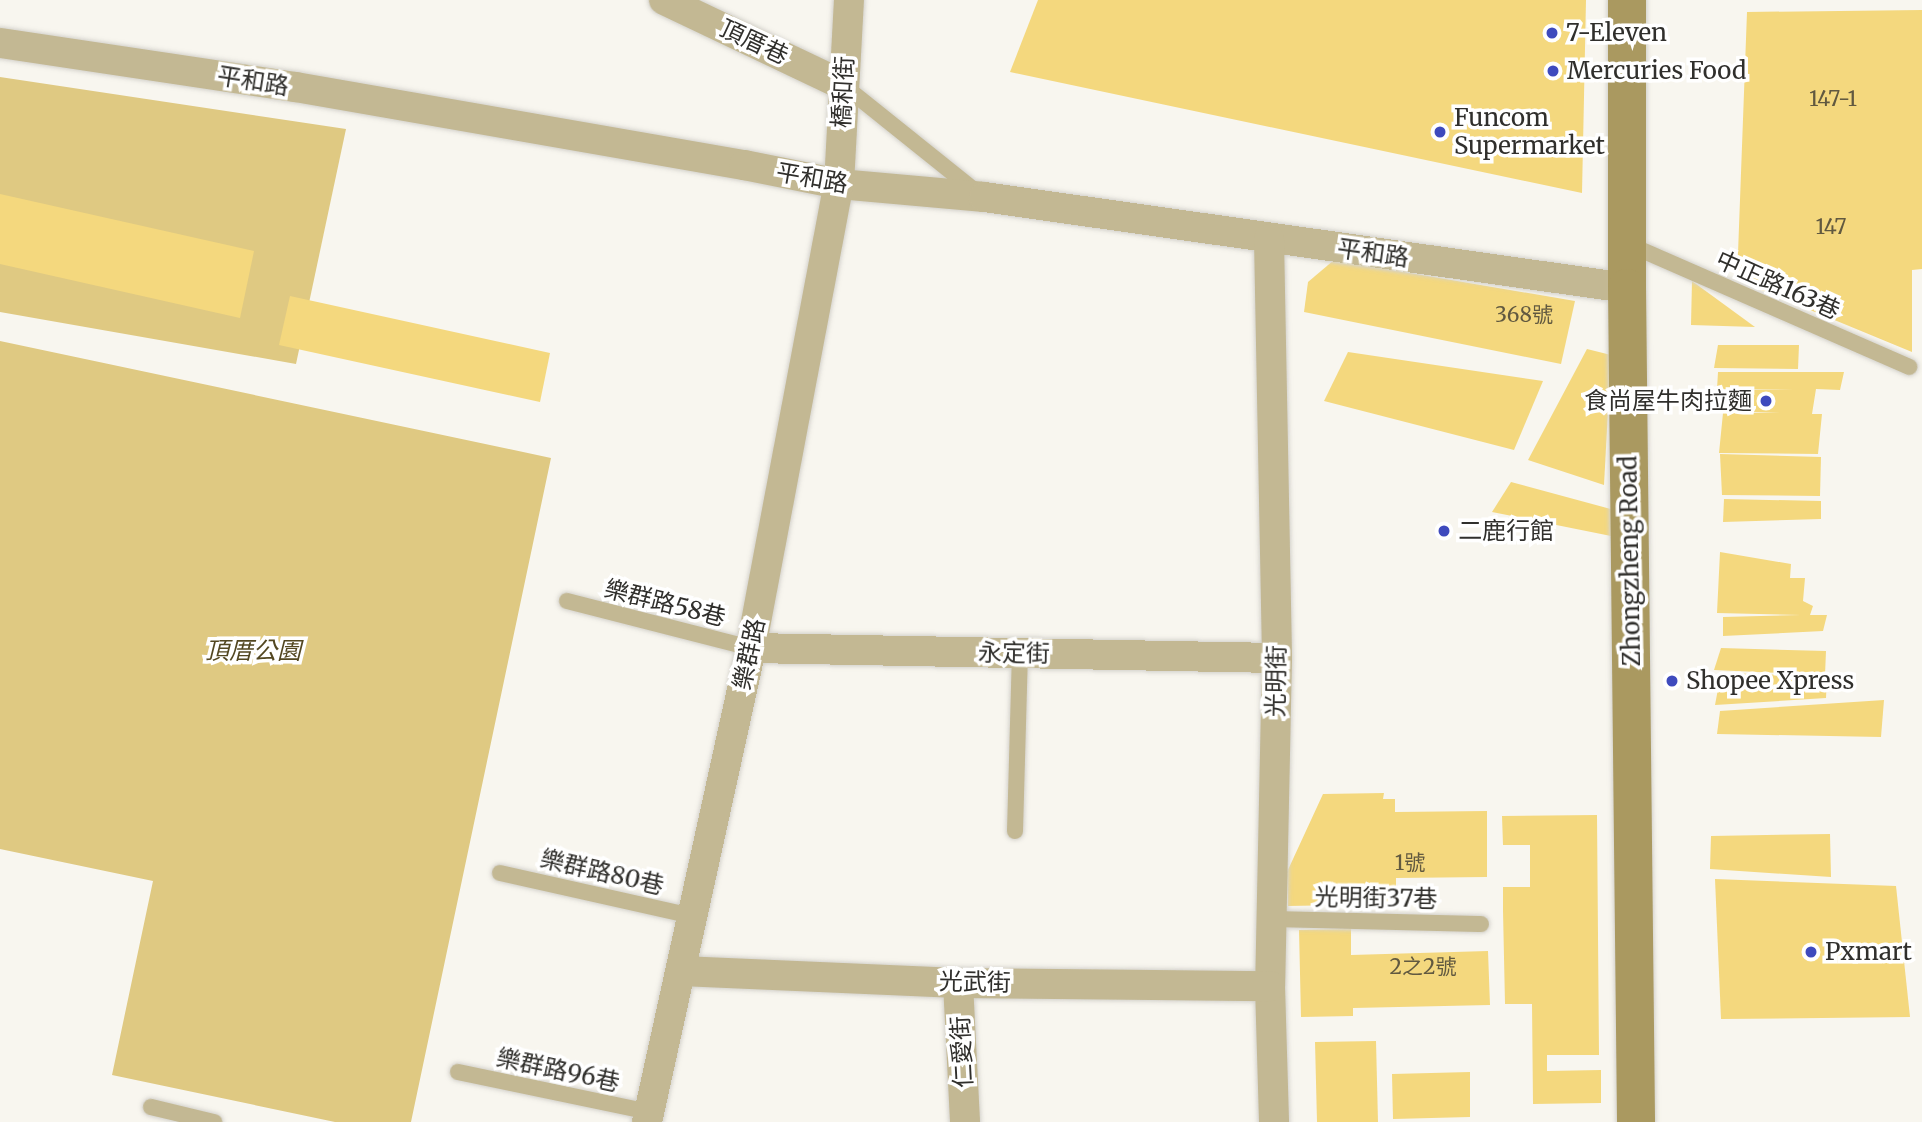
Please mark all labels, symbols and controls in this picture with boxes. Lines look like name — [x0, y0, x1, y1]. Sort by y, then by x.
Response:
street label: 頂厝巷 — [715, 14, 793, 70]
place label: 7-Eleven — [1566, 19, 1667, 47]
marker: 7-Eleven — [1544, 25, 1560, 41]
street label: 橋和街 — [827, 55, 859, 129]
place label: Mercuries Food — [1567, 57, 1746, 85]
street label: 平和路 — [215, 61, 291, 101]
marker: Mercuries Food — [1545, 63, 1561, 79]
house number: 147-1 — [1809, 86, 1857, 112]
place label: Funcom Supermarket — [1454, 104, 1605, 160]
marker: Funcom Supermarket — [1432, 124, 1448, 140]
street label: 平和路 — [774, 158, 850, 198]
house number: 147 — [1815, 214, 1847, 240]
street label: 平和路 — [1335, 234, 1411, 272]
street label: 中正路163巷 — [1712, 245, 1844, 325]
house number: 368號 — [1495, 302, 1553, 328]
place label: 食尚屋牛肉拉麵 — [1584, 387, 1752, 415]
marker: 食尚屋牛肉拉麵 — [1758, 393, 1774, 409]
street label: Zhongzheng Road — [1614, 455, 1646, 667]
place label: 二鹿行館 — [1458, 517, 1554, 545]
marker: 二鹿行館 — [1436, 523, 1452, 539]
street label: 樂群路58巷 — [601, 574, 729, 632]
street label: 樂群路 — [727, 616, 771, 692]
park label: 頂厝公園 — [205, 637, 301, 665]
street label: 永定街 — [978, 638, 1050, 668]
street label: 光明街 — [1261, 645, 1291, 717]
place label: Shopee Xpress — [1686, 667, 1854, 695]
marker: Shopee Xpress — [1664, 673, 1680, 689]
street label: 樂群路80巷 — [538, 844, 666, 900]
house number: 1號 — [1395, 850, 1425, 876]
street label: 光明街37巷 — [1314, 883, 1438, 913]
place label: Pxmart — [1825, 938, 1912, 966]
marker: Pxmart — [1803, 944, 1819, 960]
house number: 2之2號 — [1390, 954, 1456, 980]
street label: 光武街 — [939, 967, 1011, 997]
street label: 仁愛街 — [946, 1015, 978, 1089]
street label: 樂群路96巷 — [494, 1043, 622, 1097]

